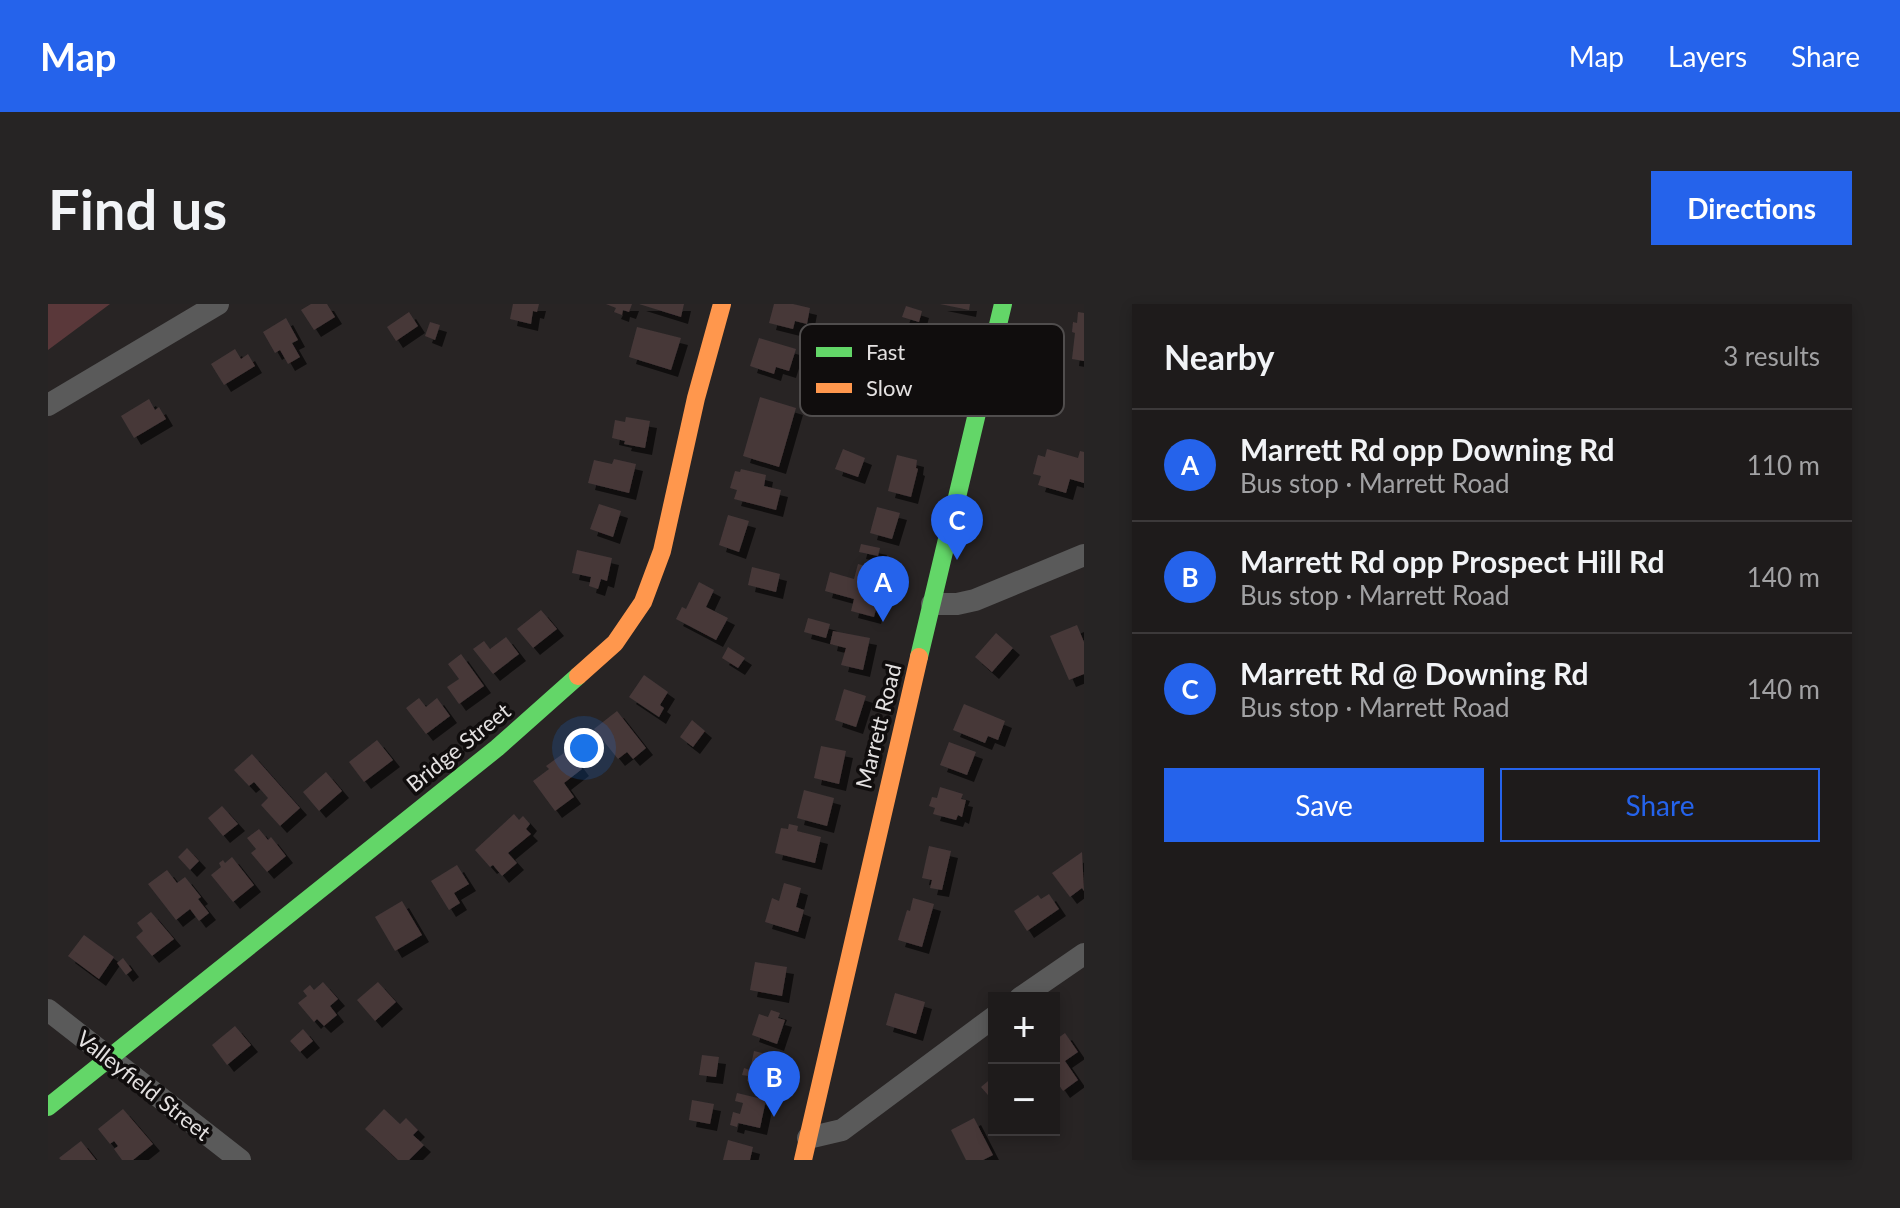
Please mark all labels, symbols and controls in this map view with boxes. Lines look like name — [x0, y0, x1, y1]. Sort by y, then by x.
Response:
text: Map — [40, 33, 116, 79]
text: Map — [1569, 39, 1624, 73]
text: Layers — [1668, 39, 1747, 73]
text: Share — [1791, 39, 1860, 73]
button: Directions — [1651, 171, 1852, 245]
text: Find us — [48, 175, 227, 242]
legend — [800, 324, 1064, 416]
text: Nearby — [1164, 336, 1275, 377]
text: Fast — [866, 338, 905, 365]
text: 3 results — [1723, 340, 1820, 372]
text: Slow — [866, 374, 913, 401]
text: Marrett Rd opp Downing Rd — [1240, 431, 1615, 467]
text: A — [1181, 449, 1199, 481]
text: 110 m — [1747, 449, 1820, 481]
text: Bus stop · Marrett Road — [1240, 467, 1510, 499]
pin: C — [931, 494, 983, 560]
text: Marrett Rd opp Prospect Hill Rd — [1240, 543, 1665, 579]
pin: A — [857, 556, 909, 622]
text: B — [1181, 561, 1199, 593]
text: 140 m — [1747, 561, 1820, 593]
text: Bus stop · Marrett Road — [1240, 579, 1510, 611]
text: Marrett Rd @ Downing Rd — [1240, 655, 1589, 691]
street label: Marrett Road — [849, 661, 907, 791]
text: C — [1181, 673, 1199, 705]
text: 140 m — [1747, 673, 1820, 705]
text: Bus stop · Marrett Road — [1240, 691, 1510, 723]
street label: Bridge Street — [401, 697, 516, 797]
your location — [564, 728, 604, 768]
button: Save — [1164, 768, 1484, 842]
button: Share — [1500, 768, 1820, 842]
map controls — [988, 992, 1060, 1136]
button: + — [988, 992, 1060, 1064]
street label: Valleyfield Street — [72, 1024, 216, 1146]
pin: B — [748, 1051, 800, 1117]
button: − — [988, 1064, 1060, 1136]

